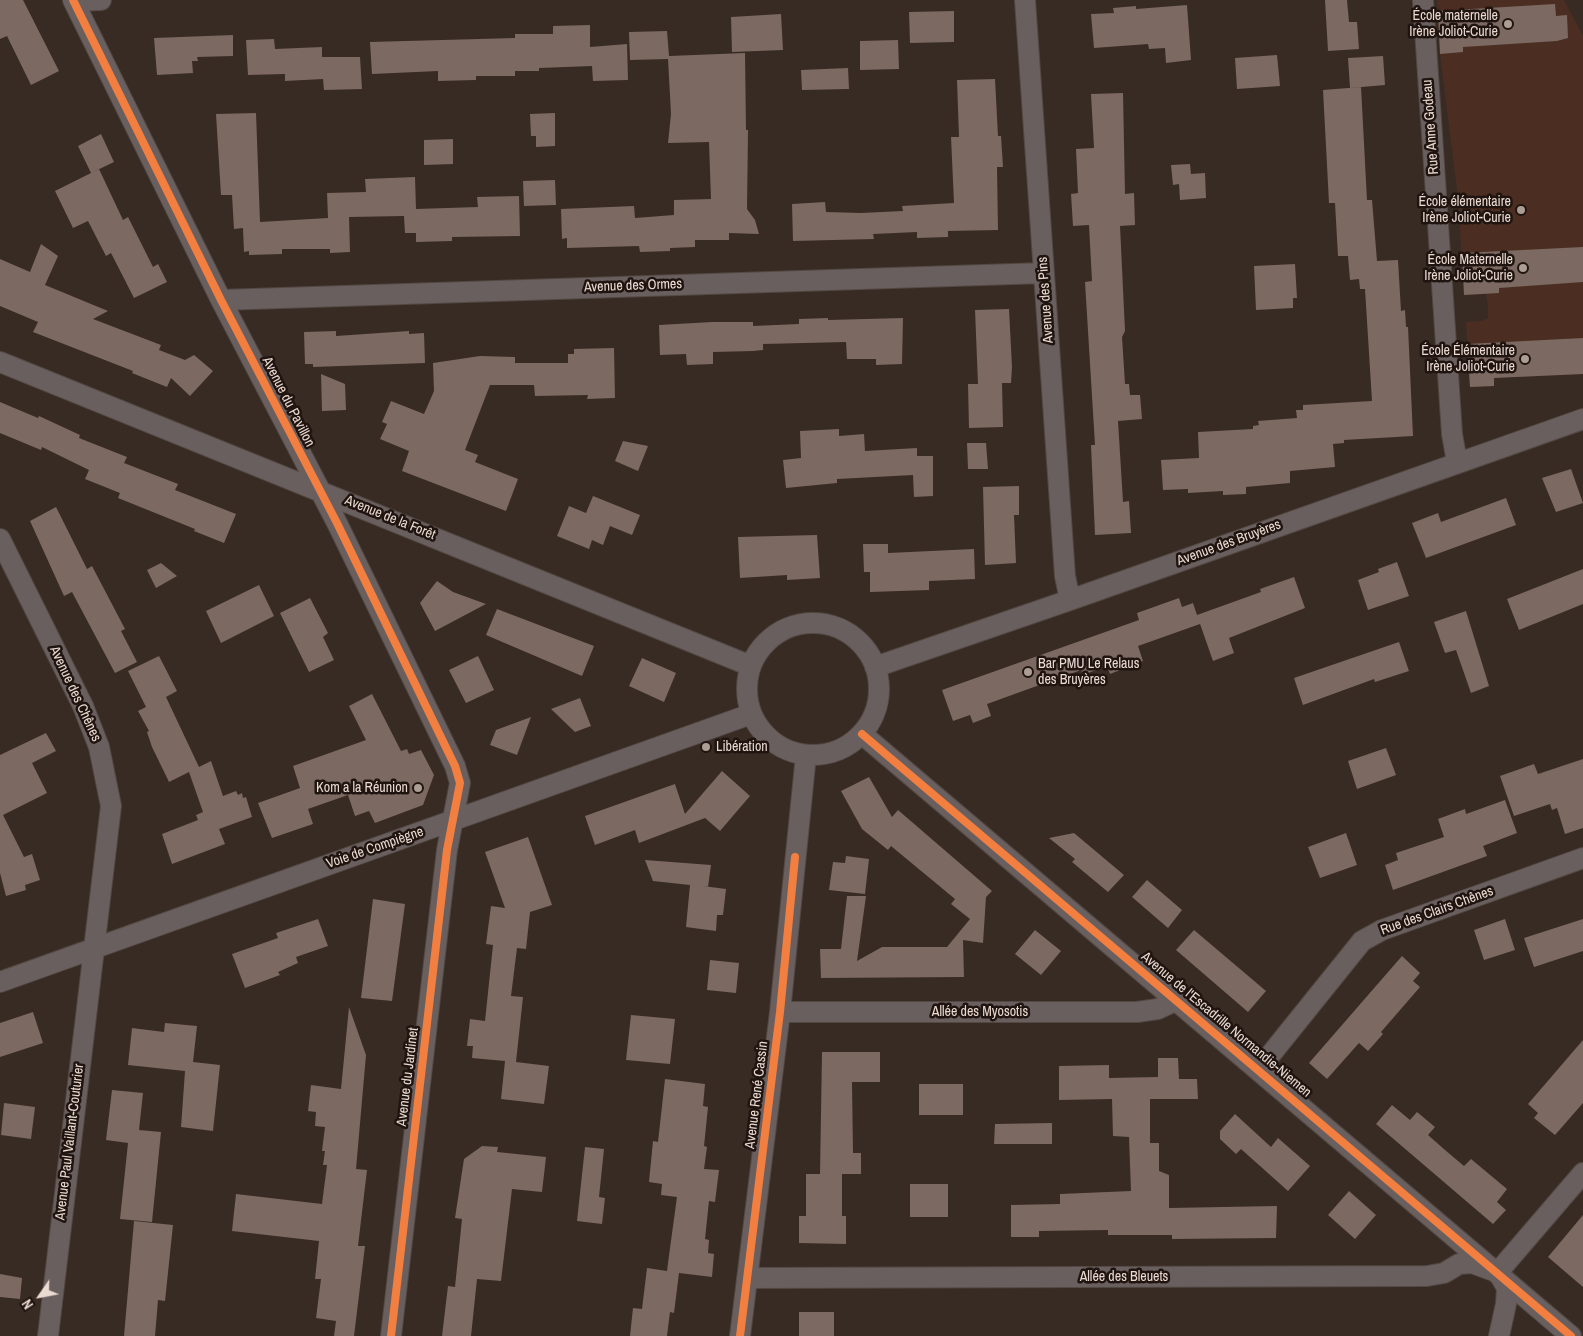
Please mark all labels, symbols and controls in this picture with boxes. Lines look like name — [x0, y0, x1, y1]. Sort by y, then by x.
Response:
place label: École maternelle Irène Joliot-Curie — [1409, 8, 1498, 40]
marker: École maternelle Irène Joliot-Curie — [1502, 18, 1514, 30]
street label: Rue Anne Godeau — [1419, 79, 1443, 175]
place label: École élémentaire Irène Joliot-Curie — [1418, 194, 1511, 226]
marker: École élémentaire Irène Joliot-Curie — [1515, 204, 1527, 216]
place label: École Maternelle Irène Joliot-Curie — [1424, 252, 1513, 284]
street label: Avenue des Pins — [1035, 256, 1057, 344]
marker: École Maternelle Irène Joliot-Curie — [1517, 262, 1529, 274]
street label: Avenue des Ormes — [584, 276, 682, 296]
place label: École Élémentaire Irène Joliot-Curie — [1421, 343, 1515, 376]
marker: École Élémentaire Irène Joliot-Curie — [1519, 353, 1531, 365]
street label: Avenue du Pavillon — [258, 354, 318, 450]
street label: Avenue de la Forêt — [342, 492, 438, 544]
street label: Avenue des Bruyères — [1175, 516, 1283, 570]
street label: Avenue des Chênes — [46, 644, 104, 744]
place label: Bar PMU Le Relaus des Bruyères — [1038, 656, 1139, 689]
marker: Bar PMU Le Relaus des Bruyères — [1022, 666, 1034, 678]
place label: Libération — [716, 739, 768, 755]
marker: Libération — [700, 741, 712, 753]
place label: Kom a la Réunion — [316, 780, 408, 796]
marker: Kom a la Réunion — [412, 782, 424, 794]
street label: Voie de Compiègne — [324, 824, 426, 872]
street label: Rue des Clairs Chênes — [1378, 883, 1496, 939]
street label: Avenue de l'Escadrille Normandie-Niemen — [1137, 949, 1315, 1101]
street label: Allée des Myosotis — [932, 1004, 1028, 1020]
street label: Avenue du Jardinet — [394, 1027, 422, 1127]
street label: Avenue René Cassin — [742, 1040, 772, 1150]
street label: Avenue Paul Vaillant-Couturier — [52, 1063, 88, 1221]
street label: Allée des Bleuets — [1080, 1269, 1168, 1285]
north arrow — [15, 1271, 65, 1321]
text: N — [18, 1296, 37, 1313]

